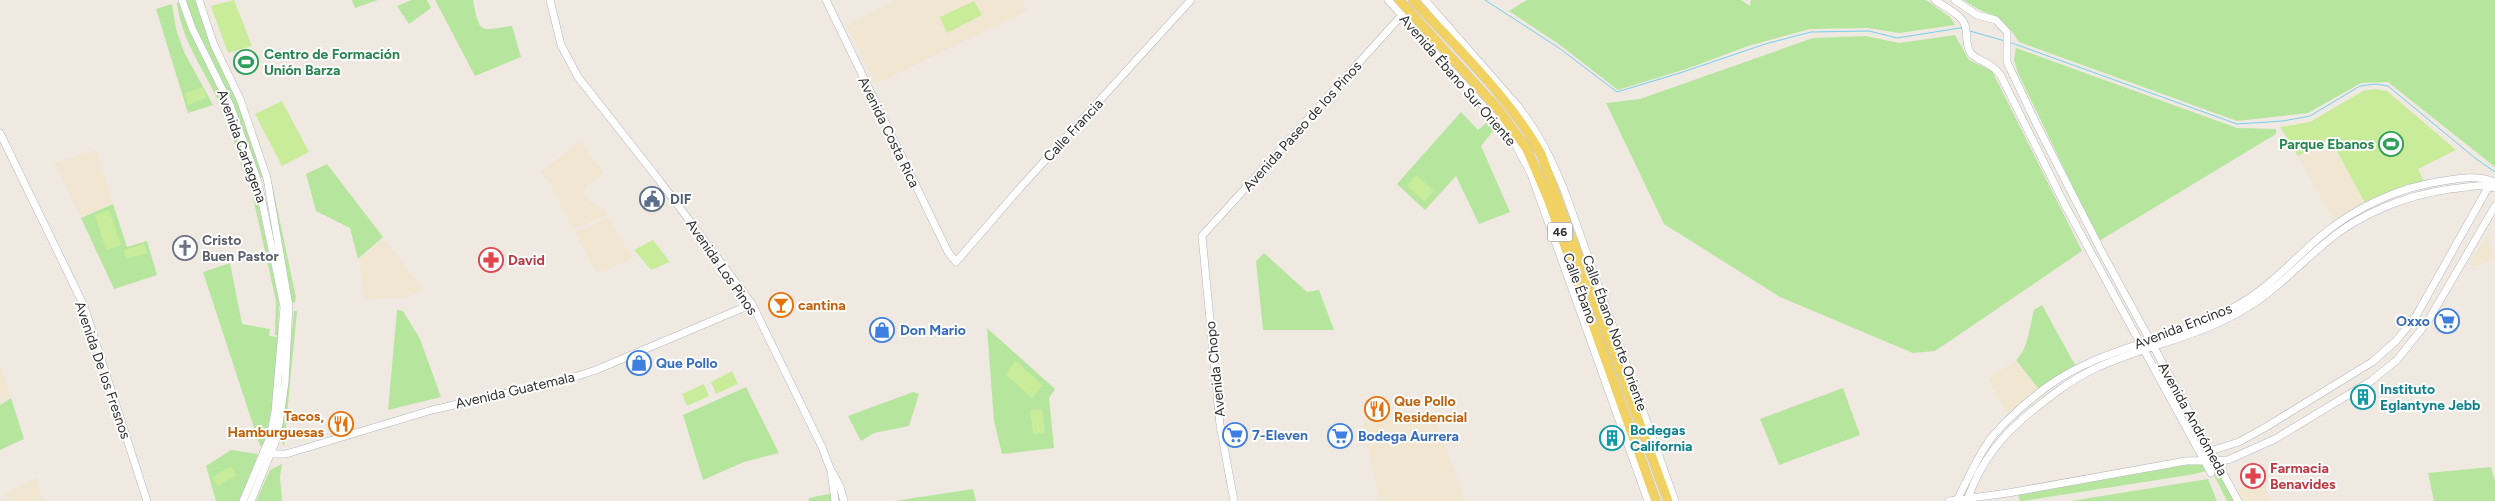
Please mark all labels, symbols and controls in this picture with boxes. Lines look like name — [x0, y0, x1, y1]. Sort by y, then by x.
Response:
street label: Avenida Ébano Sur Oriente — [1396, 11, 1520, 150]
place label: Centro de Formación Unión Barza — [264, 46, 400, 79]
sports icon: Centro de Formación Unión Barza — [233, 49, 259, 75]
street label: Avenida Paseo de los Pinos — [1239, 58, 1365, 195]
street label: Avenida Costa Rica — [854, 74, 923, 190]
street label: Avenida Cartagena — [213, 87, 270, 205]
street label: Calle Francia — [1040, 95, 1107, 165]
sports icon: Parque Ebanos — [2378, 131, 2404, 157]
place label: Parque Ebanos — [2279, 136, 2374, 153]
public building icon: DIF — [639, 186, 665, 212]
place label: DIF — [670, 191, 692, 208]
street label: Avenida Los Pinos — [682, 216, 761, 319]
road number: 46 — [1548, 222, 1572, 242]
place label: Cristo Buen Pastor — [202, 232, 279, 265]
church icon: Cristo Buen Pastor — [172, 235, 198, 261]
pharmacy icon: David — [478, 247, 504, 273]
street label: Calle Ébano — [1559, 250, 1600, 326]
place label: David — [508, 252, 545, 269]
street label: Calle Ébano Norte Oriente — [1578, 253, 1651, 414]
bar icon: cantina — [768, 292, 794, 318]
place label: cantina — [798, 297, 846, 314]
street label: Avenida De los Fresnos — [71, 299, 134, 441]
street label: Avenida Encinos — [2132, 300, 2234, 353]
supermarket icon: Oxxo — [2434, 308, 2460, 334]
place label: Oxxo — [2396, 313, 2430, 330]
shop icon: Don Mario — [869, 317, 895, 343]
street label: Avenida Chopo — [1202, 320, 1229, 418]
place label: Don Mario — [900, 322, 966, 339]
shop icon: Que Pollo — [626, 350, 652, 376]
place label: Que Pollo — [656, 355, 718, 372]
street label: Avenida Andrómeda — [2154, 360, 2231, 479]
street label: Avenida Guatemala — [454, 369, 576, 412]
place label: Instituto Eglantyne Jebb — [2380, 381, 2480, 414]
building icon: Instituto Eglantyne Jebb — [2350, 384, 2376, 410]
place label: Que Pollo Residencial — [1394, 393, 1467, 426]
restaurant icon: Que Pollo Residencial — [1364, 396, 1390, 422]
place label: Tacos, Hamburguesas — [228, 408, 324, 441]
restaurant icon: Tacos, Hamburguesas — [328, 411, 354, 437]
supermarket icon: 7-Eleven — [1222, 422, 1248, 448]
place label: Bodegas California — [1630, 422, 1693, 455]
supermarket icon: Bodega Aurrera — [1327, 423, 1353, 449]
building icon: Bodegas California — [1599, 425, 1625, 451]
place label: 7-Eleven — [1252, 427, 1308, 444]
place label: Bodega Aurrera — [1358, 428, 1459, 445]
place label: Farmacia Benavides — [2270, 460, 2336, 493]
pharmacy icon: Farmacia Benavides — [2240, 463, 2266, 489]

